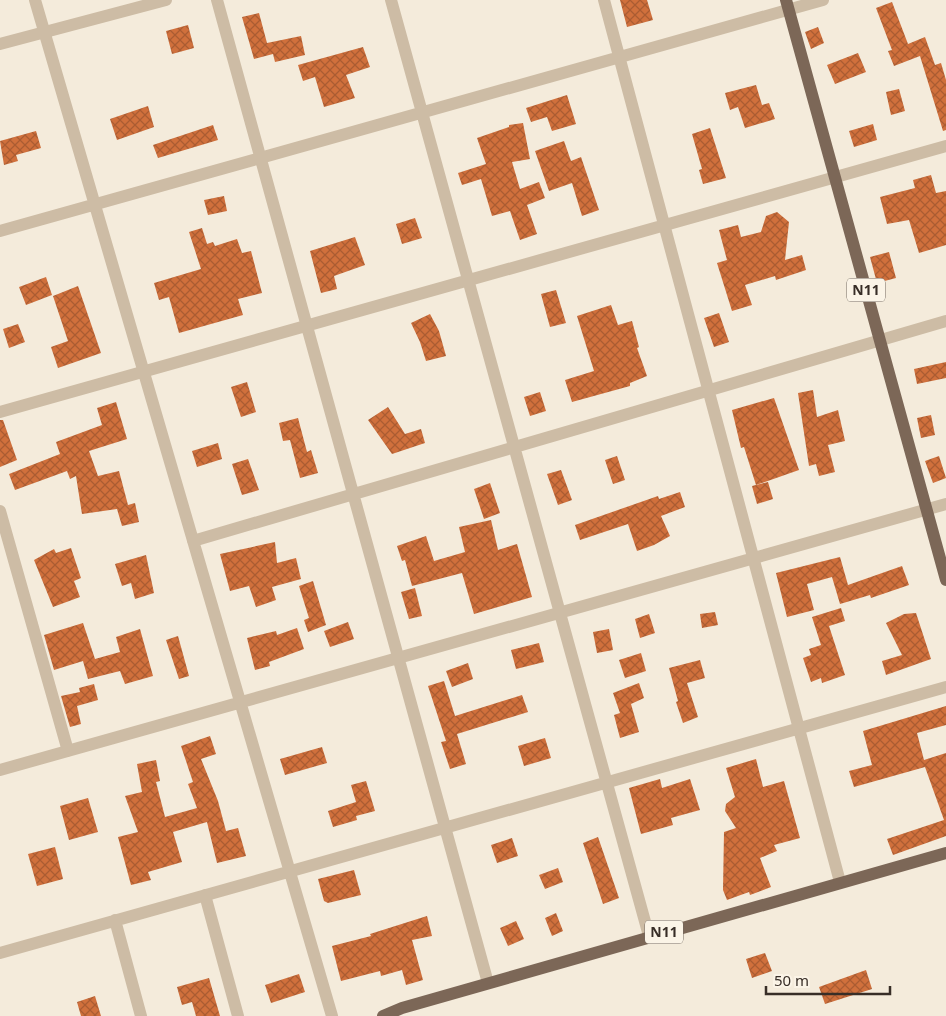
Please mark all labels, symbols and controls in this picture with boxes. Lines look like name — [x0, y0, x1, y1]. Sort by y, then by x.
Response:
road number: N11 — [847, 278, 885, 302]
road number: N11 — [645, 920, 683, 944]
scale bar — [766, 964, 890, 996]
text: 50 m — [774, 970, 809, 990]

